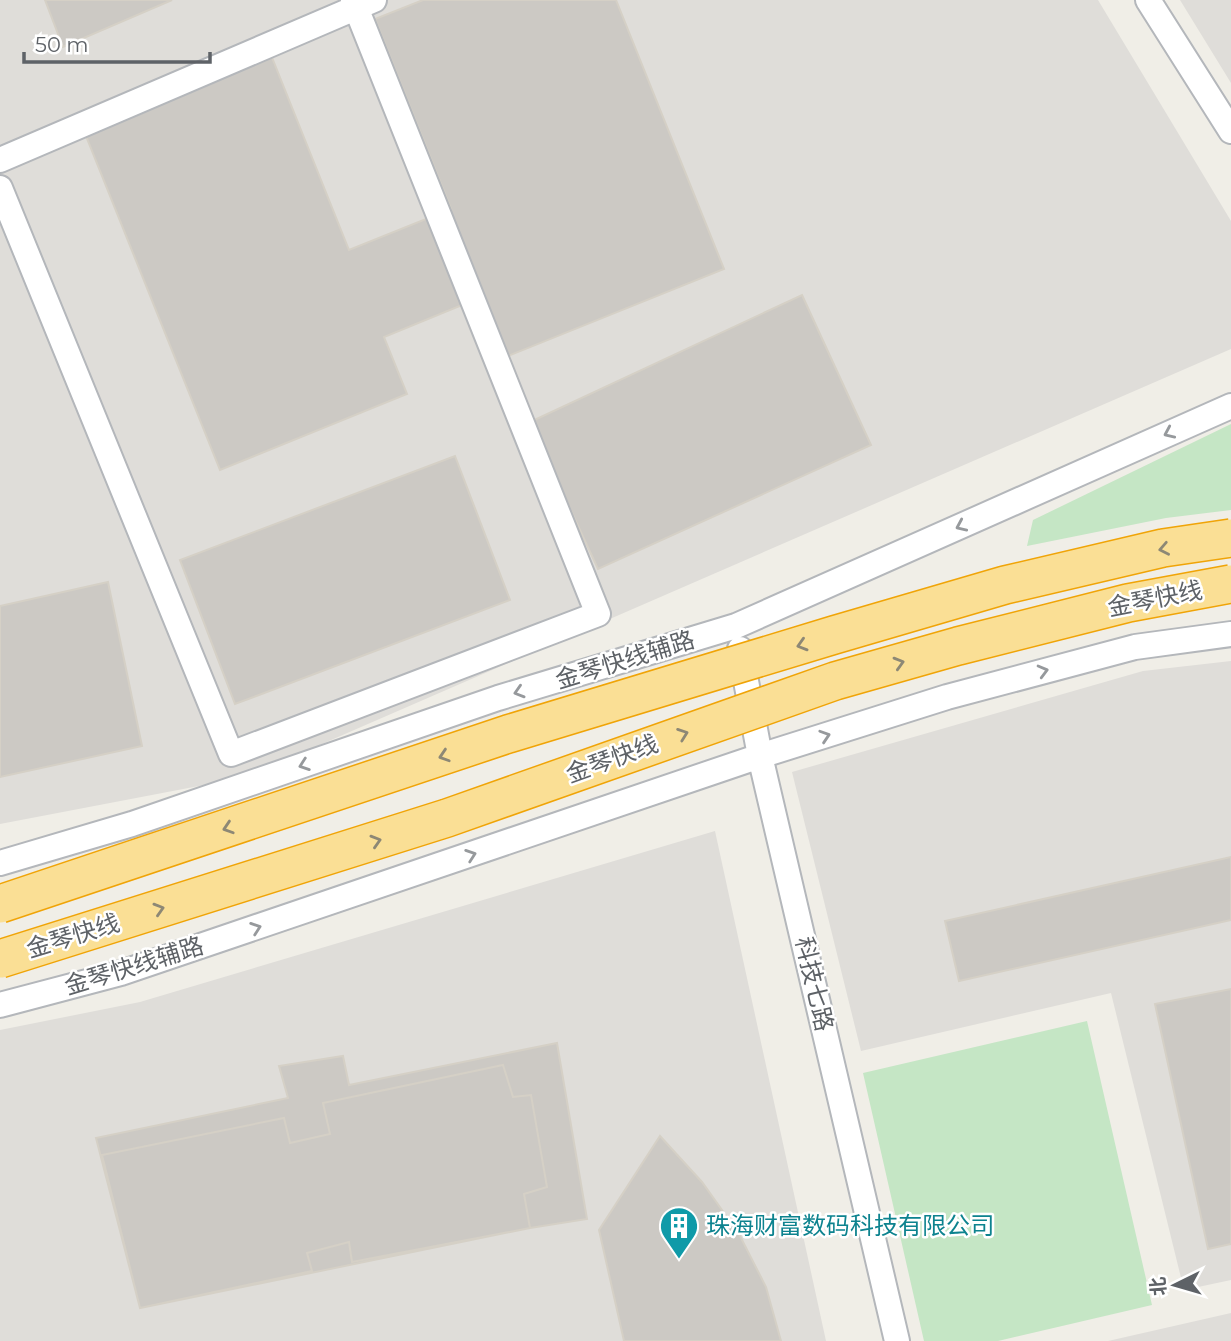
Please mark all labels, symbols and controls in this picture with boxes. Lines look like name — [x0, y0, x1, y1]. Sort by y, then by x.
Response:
scale bar — [24, 21, 210, 65]
text: 50 m — [35, 32, 89, 57]
one-way arrow — [1163, 425, 1176, 439]
one-way arrow — [956, 518, 968, 532]
one-way arrow — [1158, 540, 1170, 555]
street label: 金琴快线 — [1105, 575, 1205, 622]
street label: 金琴快线辅路 — [552, 625, 698, 694]
one-way arrow — [796, 636, 808, 651]
one-way arrow — [893, 656, 905, 671]
one-way arrow — [1037, 665, 1049, 679]
one-way arrow — [514, 683, 526, 698]
street label: 金琴快线 — [562, 728, 662, 789]
one-way arrow — [677, 728, 689, 742]
one-way arrow — [819, 729, 831, 744]
one-way arrow — [438, 747, 450, 762]
one-way arrow — [298, 757, 311, 771]
one-way arrow — [223, 820, 235, 834]
one-way arrow — [369, 835, 381, 849]
one-way arrow — [465, 848, 477, 863]
one-way arrow — [152, 903, 164, 917]
street label: 金琴快线 — [23, 908, 123, 963]
one-way arrow — [249, 922, 261, 936]
street label: 金琴快线辅路 — [61, 931, 207, 1000]
street label: 科技七路 — [790, 934, 839, 1034]
building icon: 珠海财富数码科技有限公司 — [658, 1205, 700, 1260]
place label: 珠海财富数码科技有限公司 — [706, 1211, 994, 1240]
north arrow — [1140, 1250, 1210, 1320]
text: 北 — [1146, 1276, 1171, 1297]

